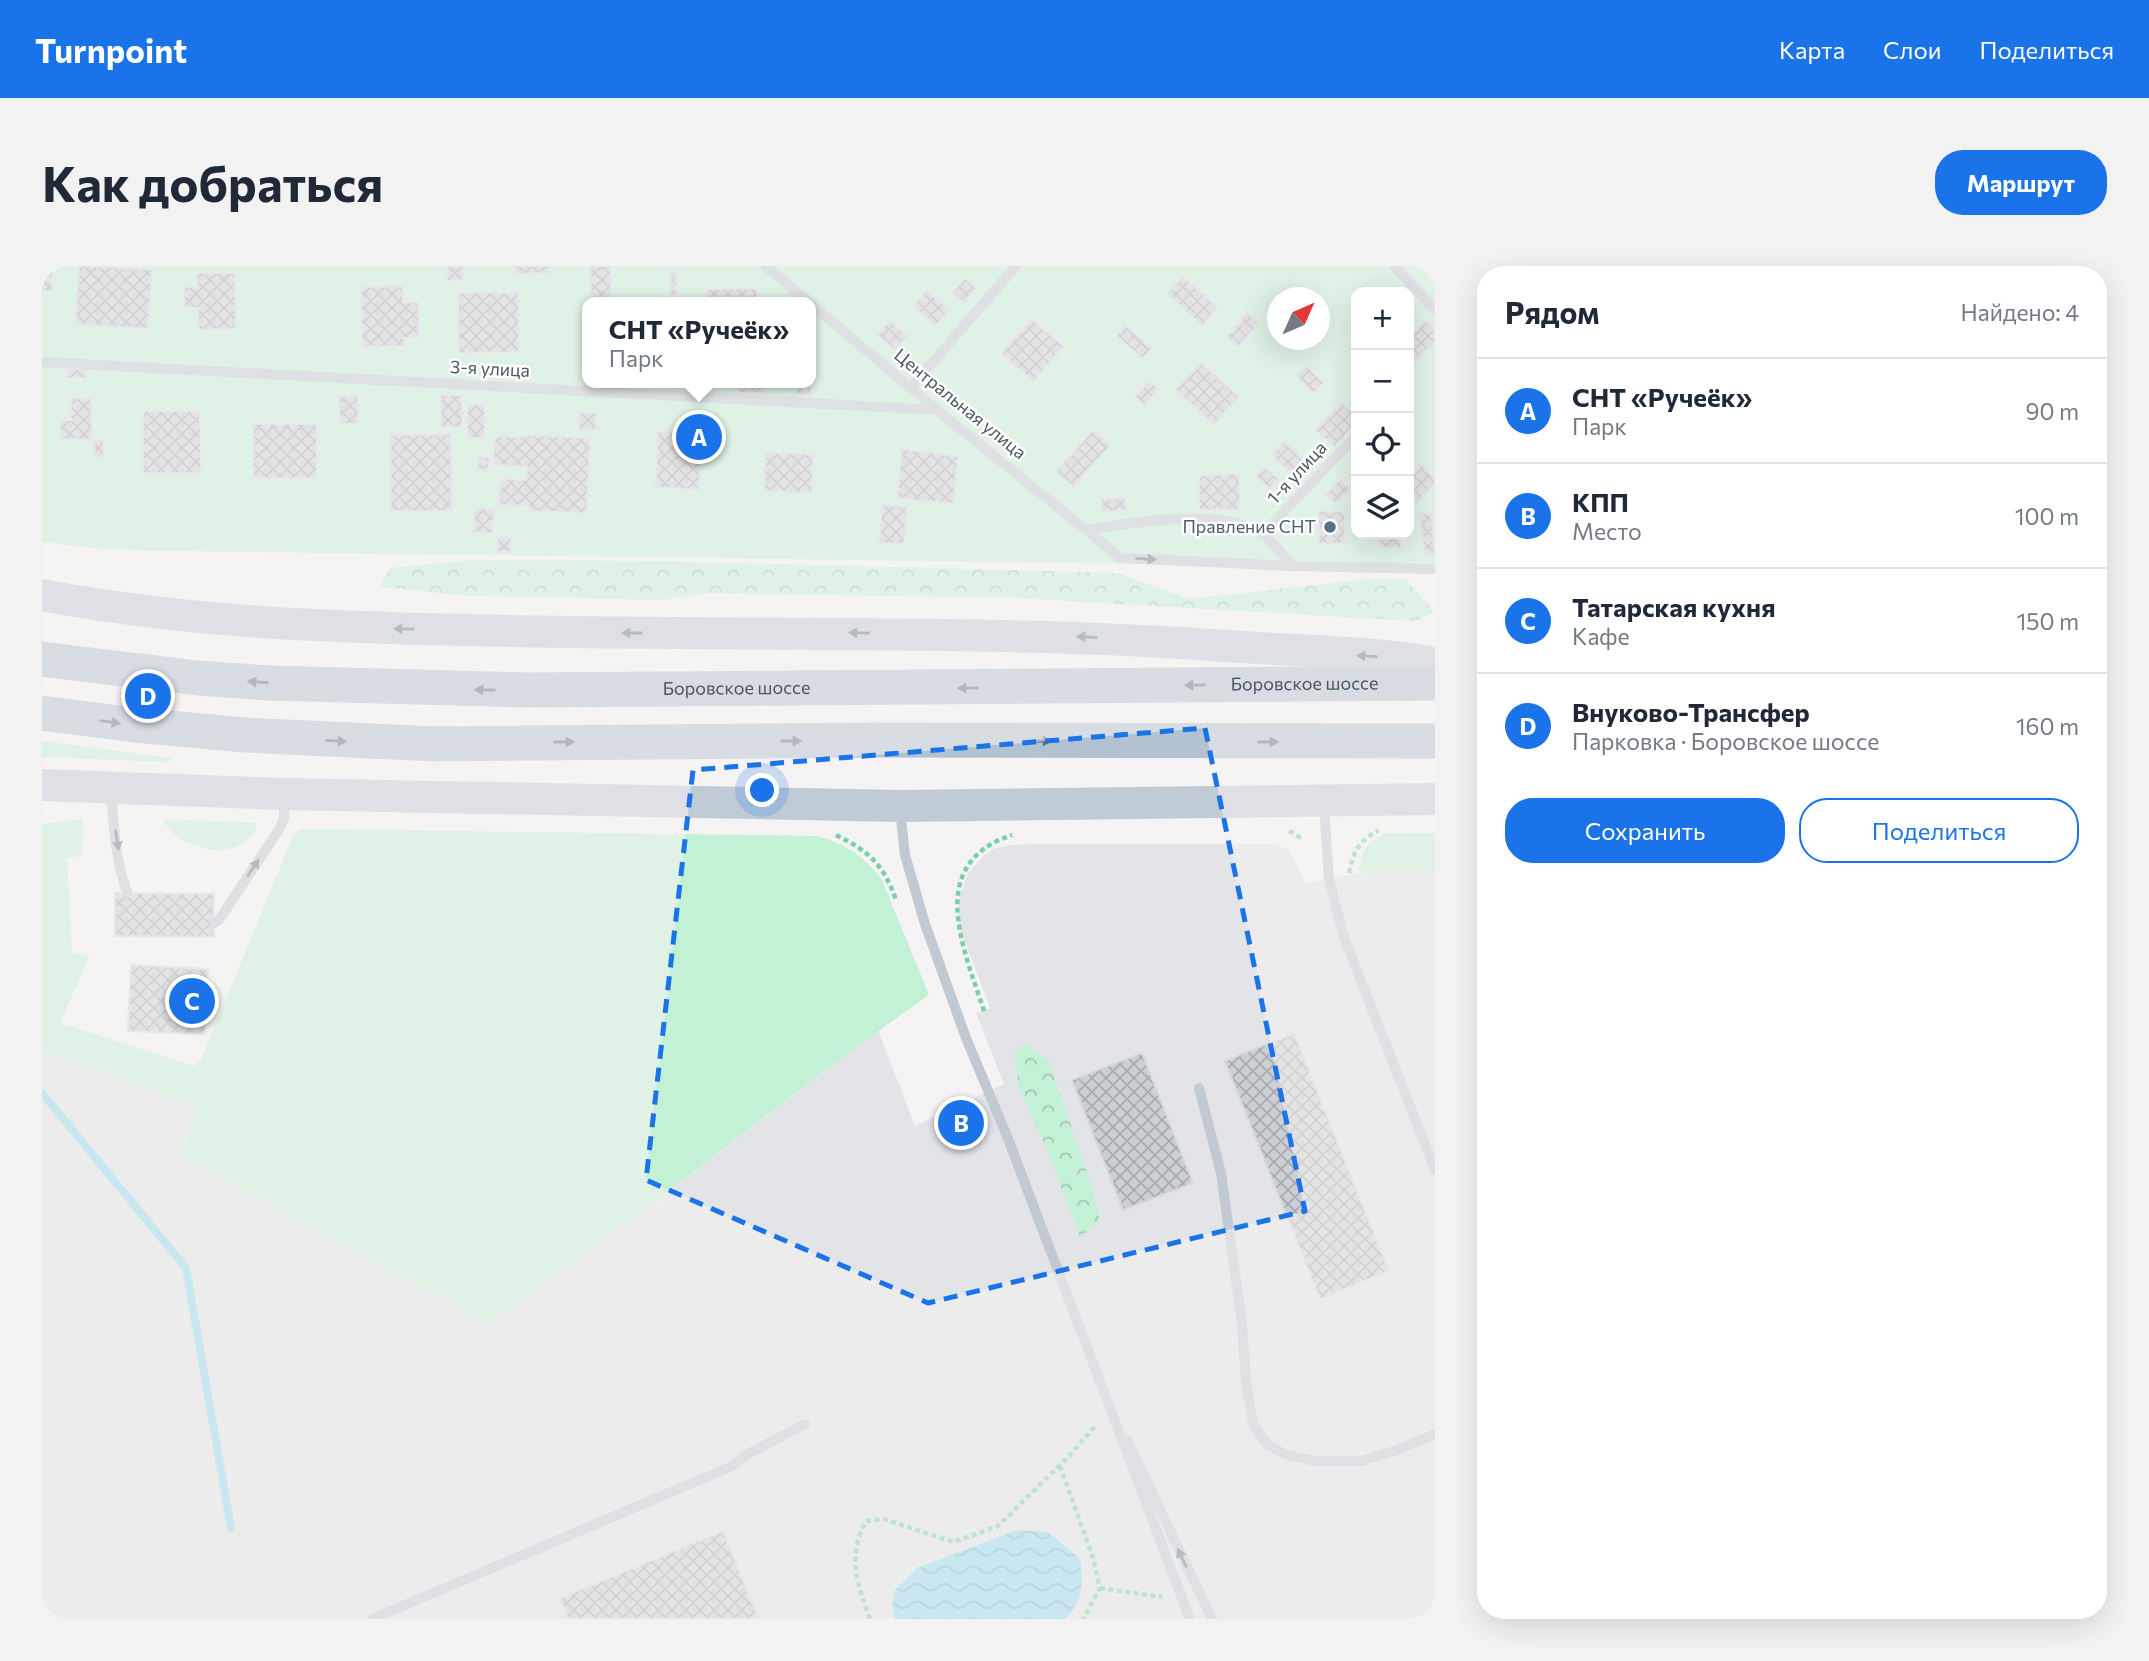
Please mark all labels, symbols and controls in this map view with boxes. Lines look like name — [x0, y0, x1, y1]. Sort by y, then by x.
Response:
text: Turnpoint — [35, 29, 187, 70]
text: Карта — [1779, 35, 1845, 64]
text: Слои — [1883, 35, 1941, 64]
text: Поделиться — [1979, 35, 2114, 64]
button: Маршрут — [1935, 150, 2107, 215]
text: Как добраться — [42, 152, 383, 212]
north arrow — [1267, 287, 1330, 350]
map controls — [1351, 287, 1414, 539]
button: + — [1351, 287, 1414, 350]
text: Рядом — [1505, 293, 1599, 330]
popup — [582, 297, 816, 388]
text: Найдено: 4 — [1961, 298, 2079, 326]
text: СНТ «Ручеёк» — [609, 313, 789, 344]
street label: Центральная улица — [890, 343, 1031, 463]
text: Парк — [609, 344, 664, 372]
button: − — [1351, 350, 1414, 413]
street label: 3-я улица — [450, 355, 531, 381]
text: СНТ «Ручеёк» — [1572, 381, 1752, 412]
text: A — [1520, 397, 1536, 425]
text: 90 m — [2026, 397, 2079, 425]
pin: A — [676, 411, 722, 463]
text: Парк — [1572, 412, 1627, 440]
button: locate — [1351, 413, 1414, 476]
street label: 1-я улица — [1262, 436, 1331, 508]
button: layers — [1351, 476, 1414, 539]
text: КПП — [1572, 486, 1629, 517]
text: B — [1520, 502, 1536, 530]
text: 100 m — [2015, 502, 2079, 530]
place label: Правление СНТ — [1182, 515, 1316, 537]
text: Место — [1572, 517, 1642, 545]
marker: Правление СНТ — [1322, 519, 1338, 535]
one-way arrow — [1135, 554, 1157, 565]
text: Татарская кухня — [1572, 591, 1775, 622]
text: C — [1520, 607, 1536, 635]
text: 150 m — [2016, 607, 2079, 635]
text: Кафе — [1572, 622, 1630, 650]
one-way arrow — [393, 623, 415, 635]
one-way arrow — [621, 627, 643, 639]
one-way arrow — [848, 627, 870, 639]
one-way arrow — [1076, 632, 1098, 643]
one-way arrow — [1356, 650, 1378, 661]
pin: D — [125, 670, 171, 722]
street label: Боровское шоссе — [1231, 671, 1379, 695]
one-way arrow — [247, 676, 269, 687]
street label: Боровское шоссе — [663, 676, 811, 699]
one-way arrow — [1184, 679, 1206, 691]
one-way arrow — [957, 682, 979, 694]
one-way arrow — [474, 684, 496, 695]
text: Внуково-Трансфер — [1572, 696, 1810, 727]
text: D — [1520, 712, 1536, 740]
text: 160 m — [2016, 712, 2079, 740]
one-way arrow — [99, 716, 121, 727]
text: Парковка · Боровское шоссе — [1572, 727, 1879, 755]
one-way arrow — [326, 735, 348, 746]
one-way arrow — [780, 735, 802, 747]
one-way arrow — [1030, 735, 1052, 747]
one-way arrow — [553, 736, 575, 748]
one-way arrow — [1258, 736, 1280, 748]
your location — [745, 773, 779, 807]
button: Сохранить — [1505, 798, 1785, 863]
button: Поделиться — [1799, 798, 2079, 863]
one-way arrow — [112, 829, 123, 851]
one-way arrow — [247, 858, 260, 878]
pin: C — [169, 975, 215, 1027]
pin: B — [938, 1097, 984, 1149]
one-way arrow — [1176, 1548, 1187, 1568]

